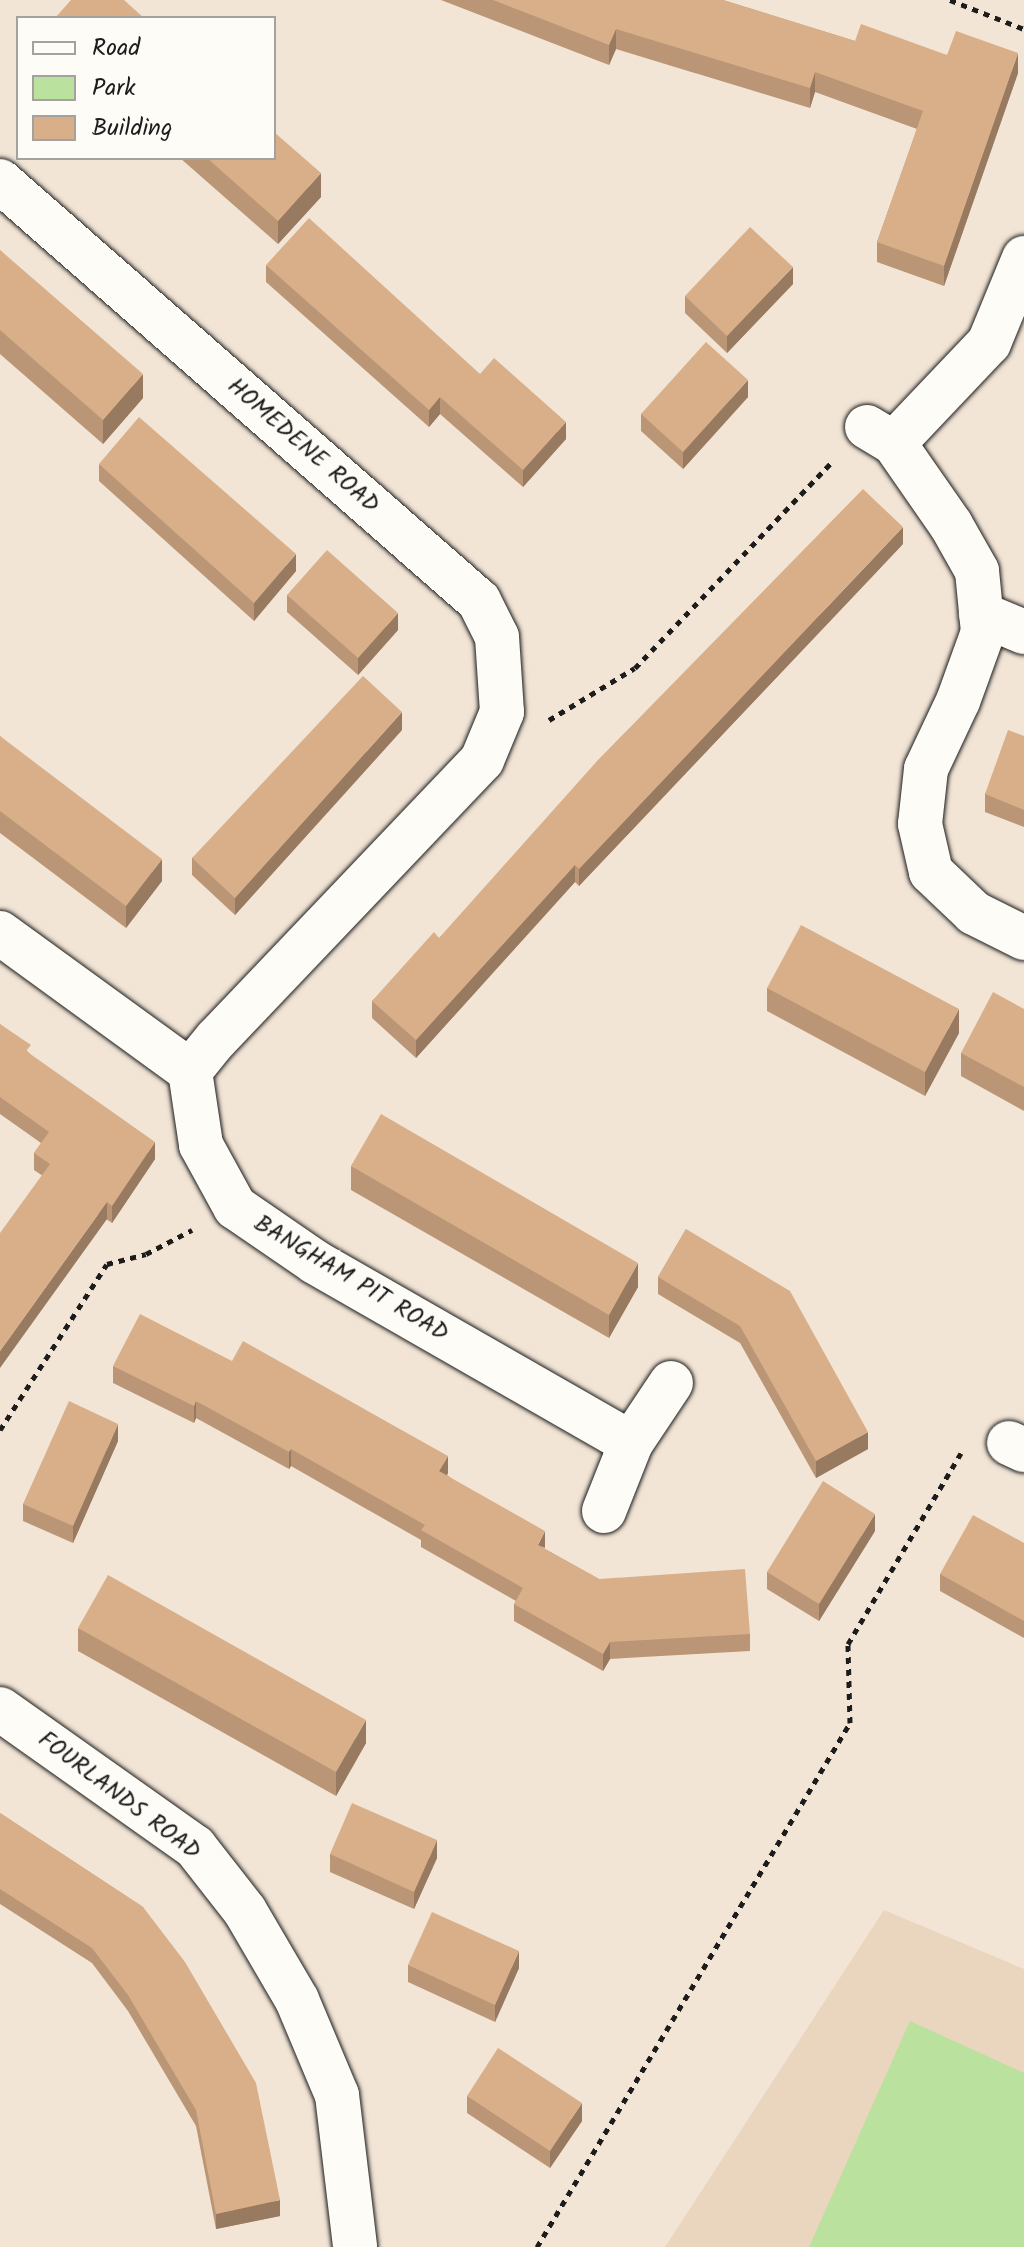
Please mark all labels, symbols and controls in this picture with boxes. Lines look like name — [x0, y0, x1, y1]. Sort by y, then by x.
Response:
legend — [16, 16, 276, 160]
text: Road — [92, 29, 140, 68]
text: Park — [92, 69, 136, 108]
text: Building — [92, 109, 172, 148]
street label: HOMEDENE ROAD — [221, 372, 385, 520]
street label: BANGHAM PIT ROAD — [249, 1210, 453, 1348]
street label: FOURLANDS ROAD — [32, 1725, 206, 1867]

